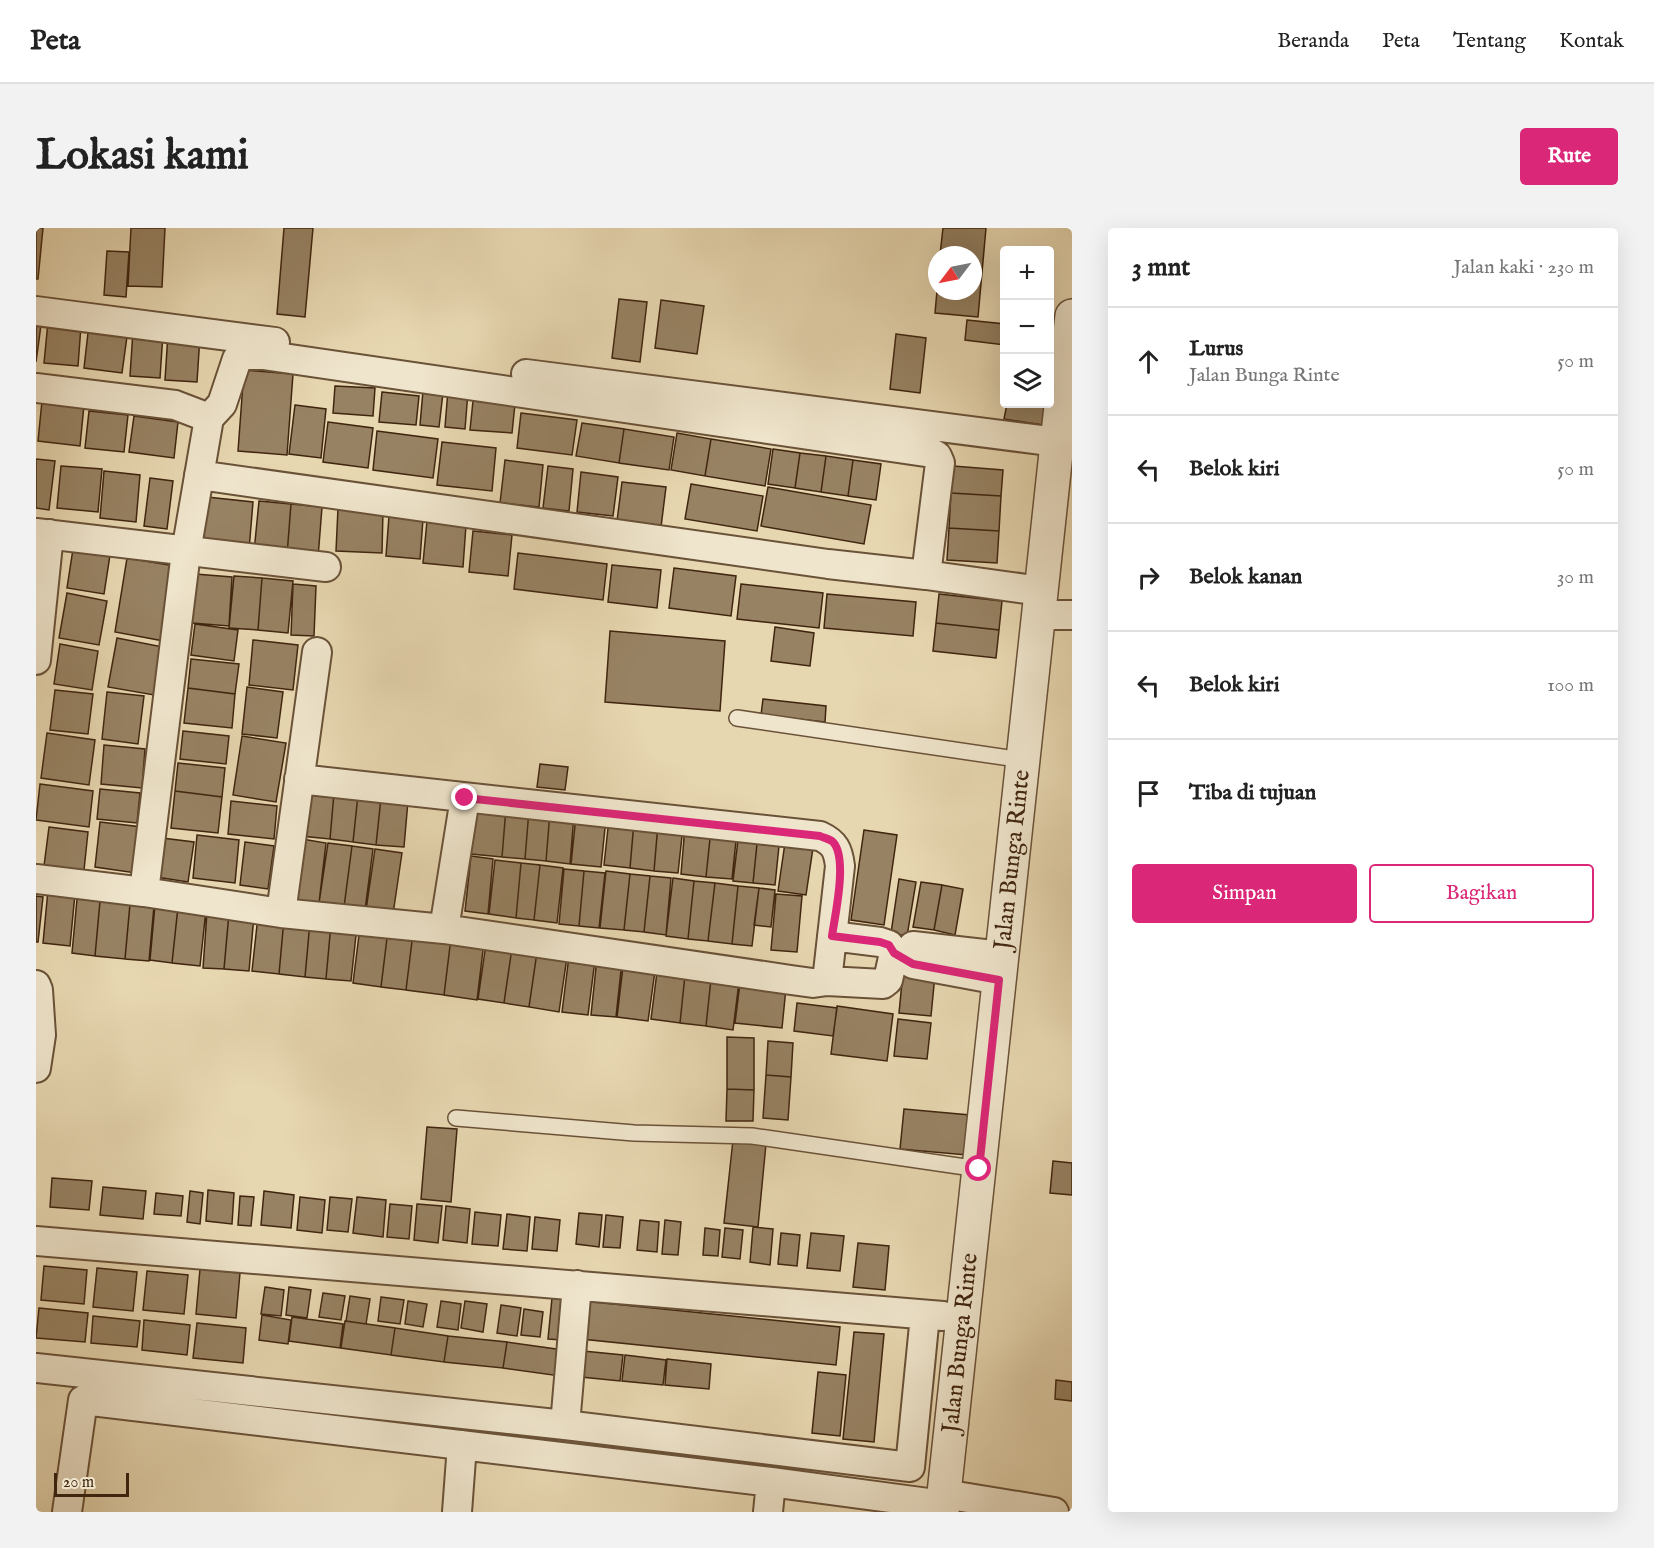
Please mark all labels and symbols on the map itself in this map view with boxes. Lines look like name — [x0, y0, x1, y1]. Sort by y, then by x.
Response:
north arrow — [928, 246, 982, 300]
street label: Jalan Bunga Rinte — [987, 768, 1037, 954]
route end — [451, 784, 477, 810]
route start — [965, 1155, 991, 1181]
street label: Jalan Bunga Rinte — [935, 1251, 985, 1438]
scale bar — [54, 1470, 129, 1498]

